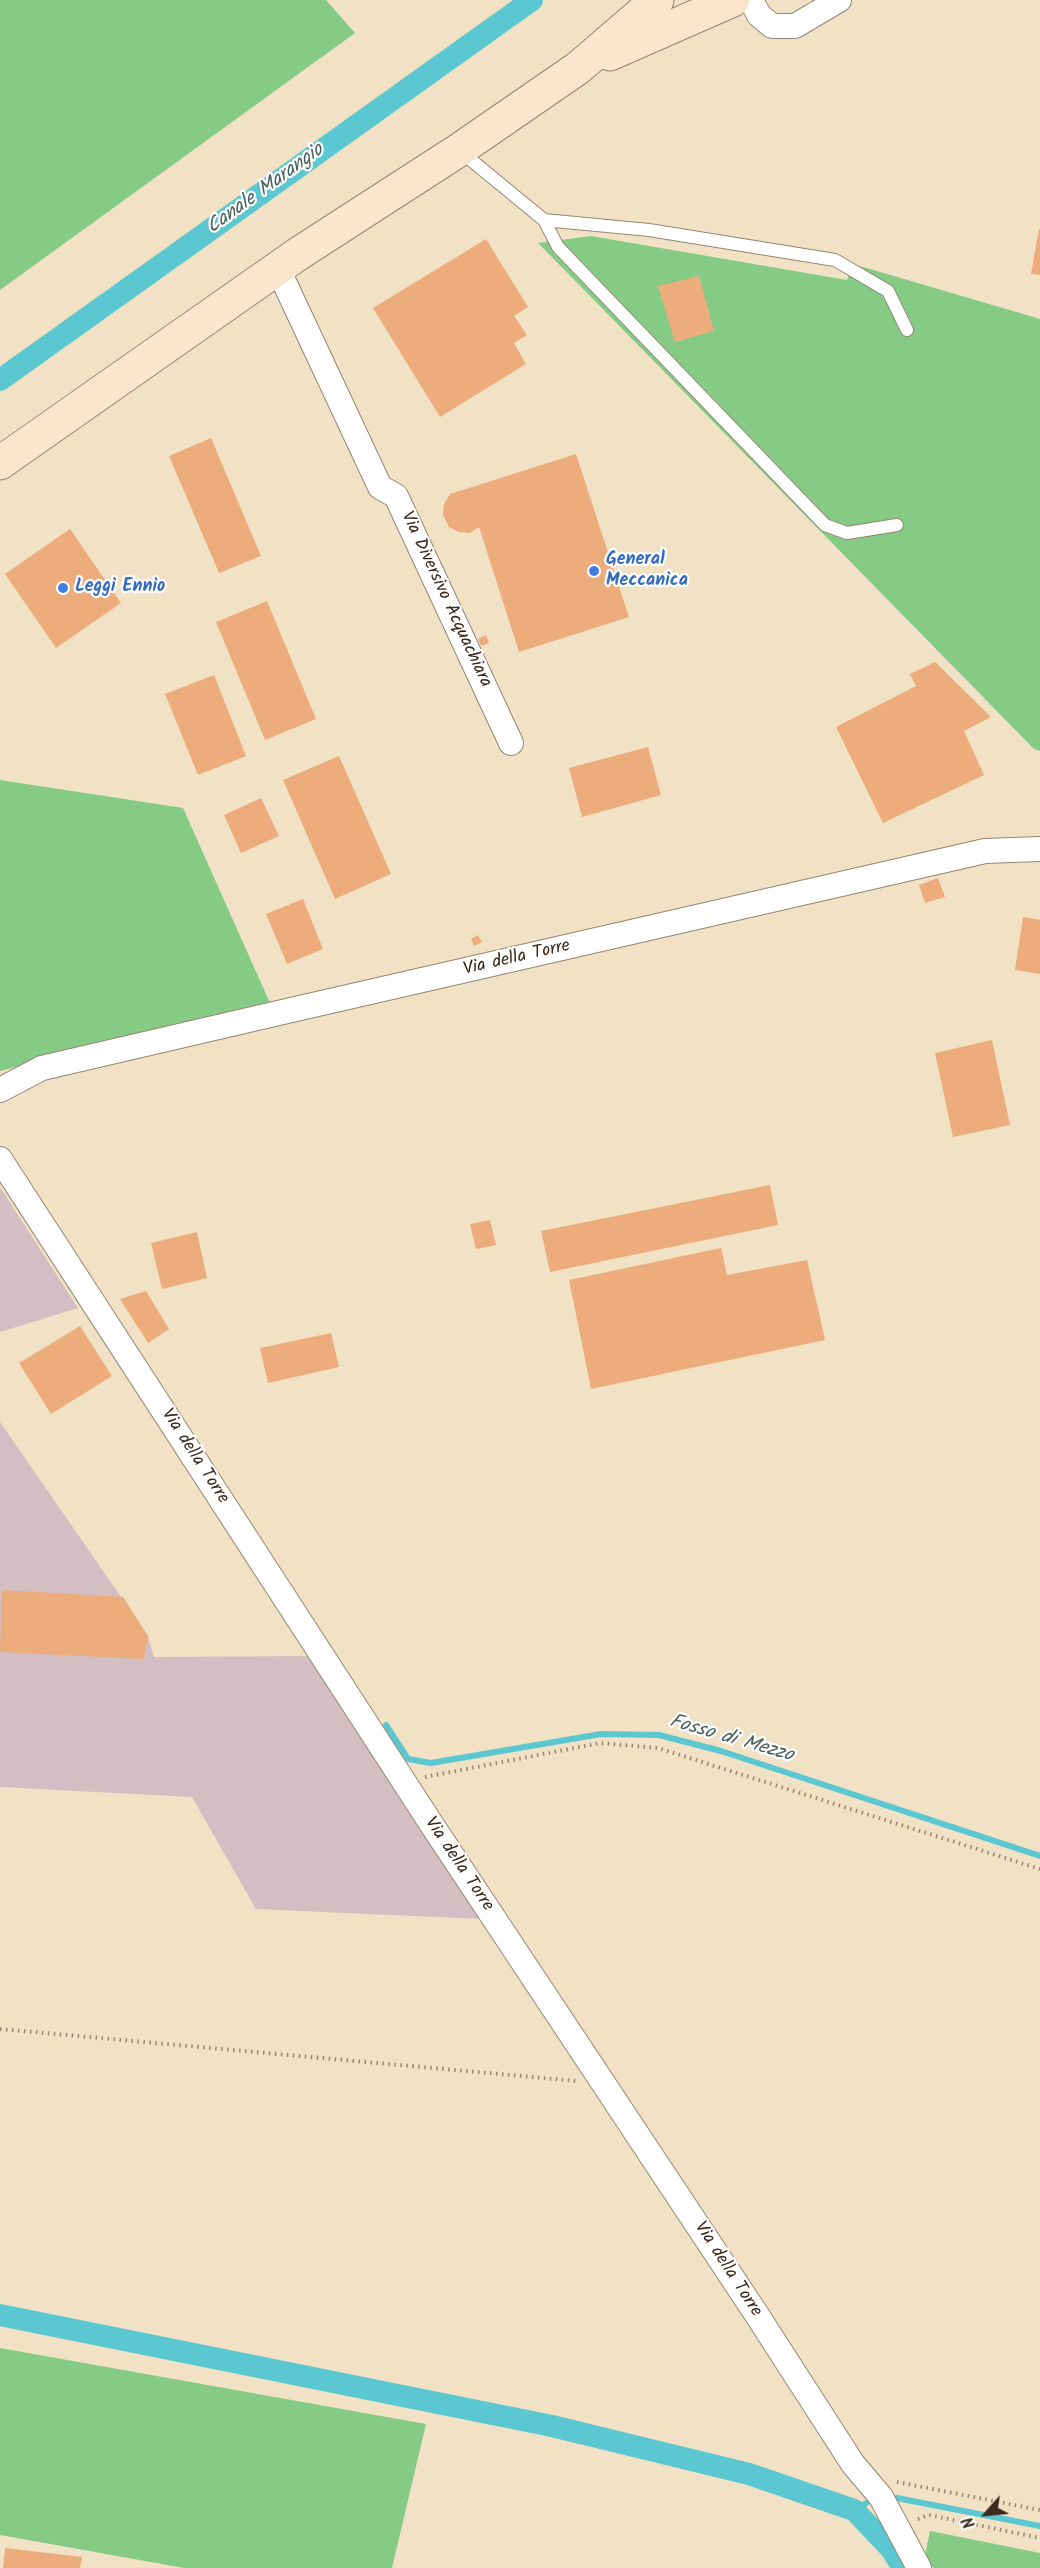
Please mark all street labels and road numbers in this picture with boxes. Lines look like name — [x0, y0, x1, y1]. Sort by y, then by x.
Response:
street label: Via Diversivo Acquachiara — [395, 509, 495, 691]
street label: Via della Torre — [462, 936, 572, 982]
street label: Via della Torre — [155, 1405, 233, 1509]
street label: Via della Torre — [419, 1814, 497, 1916]
street label: Via della Torre — [688, 2218, 766, 2322]

